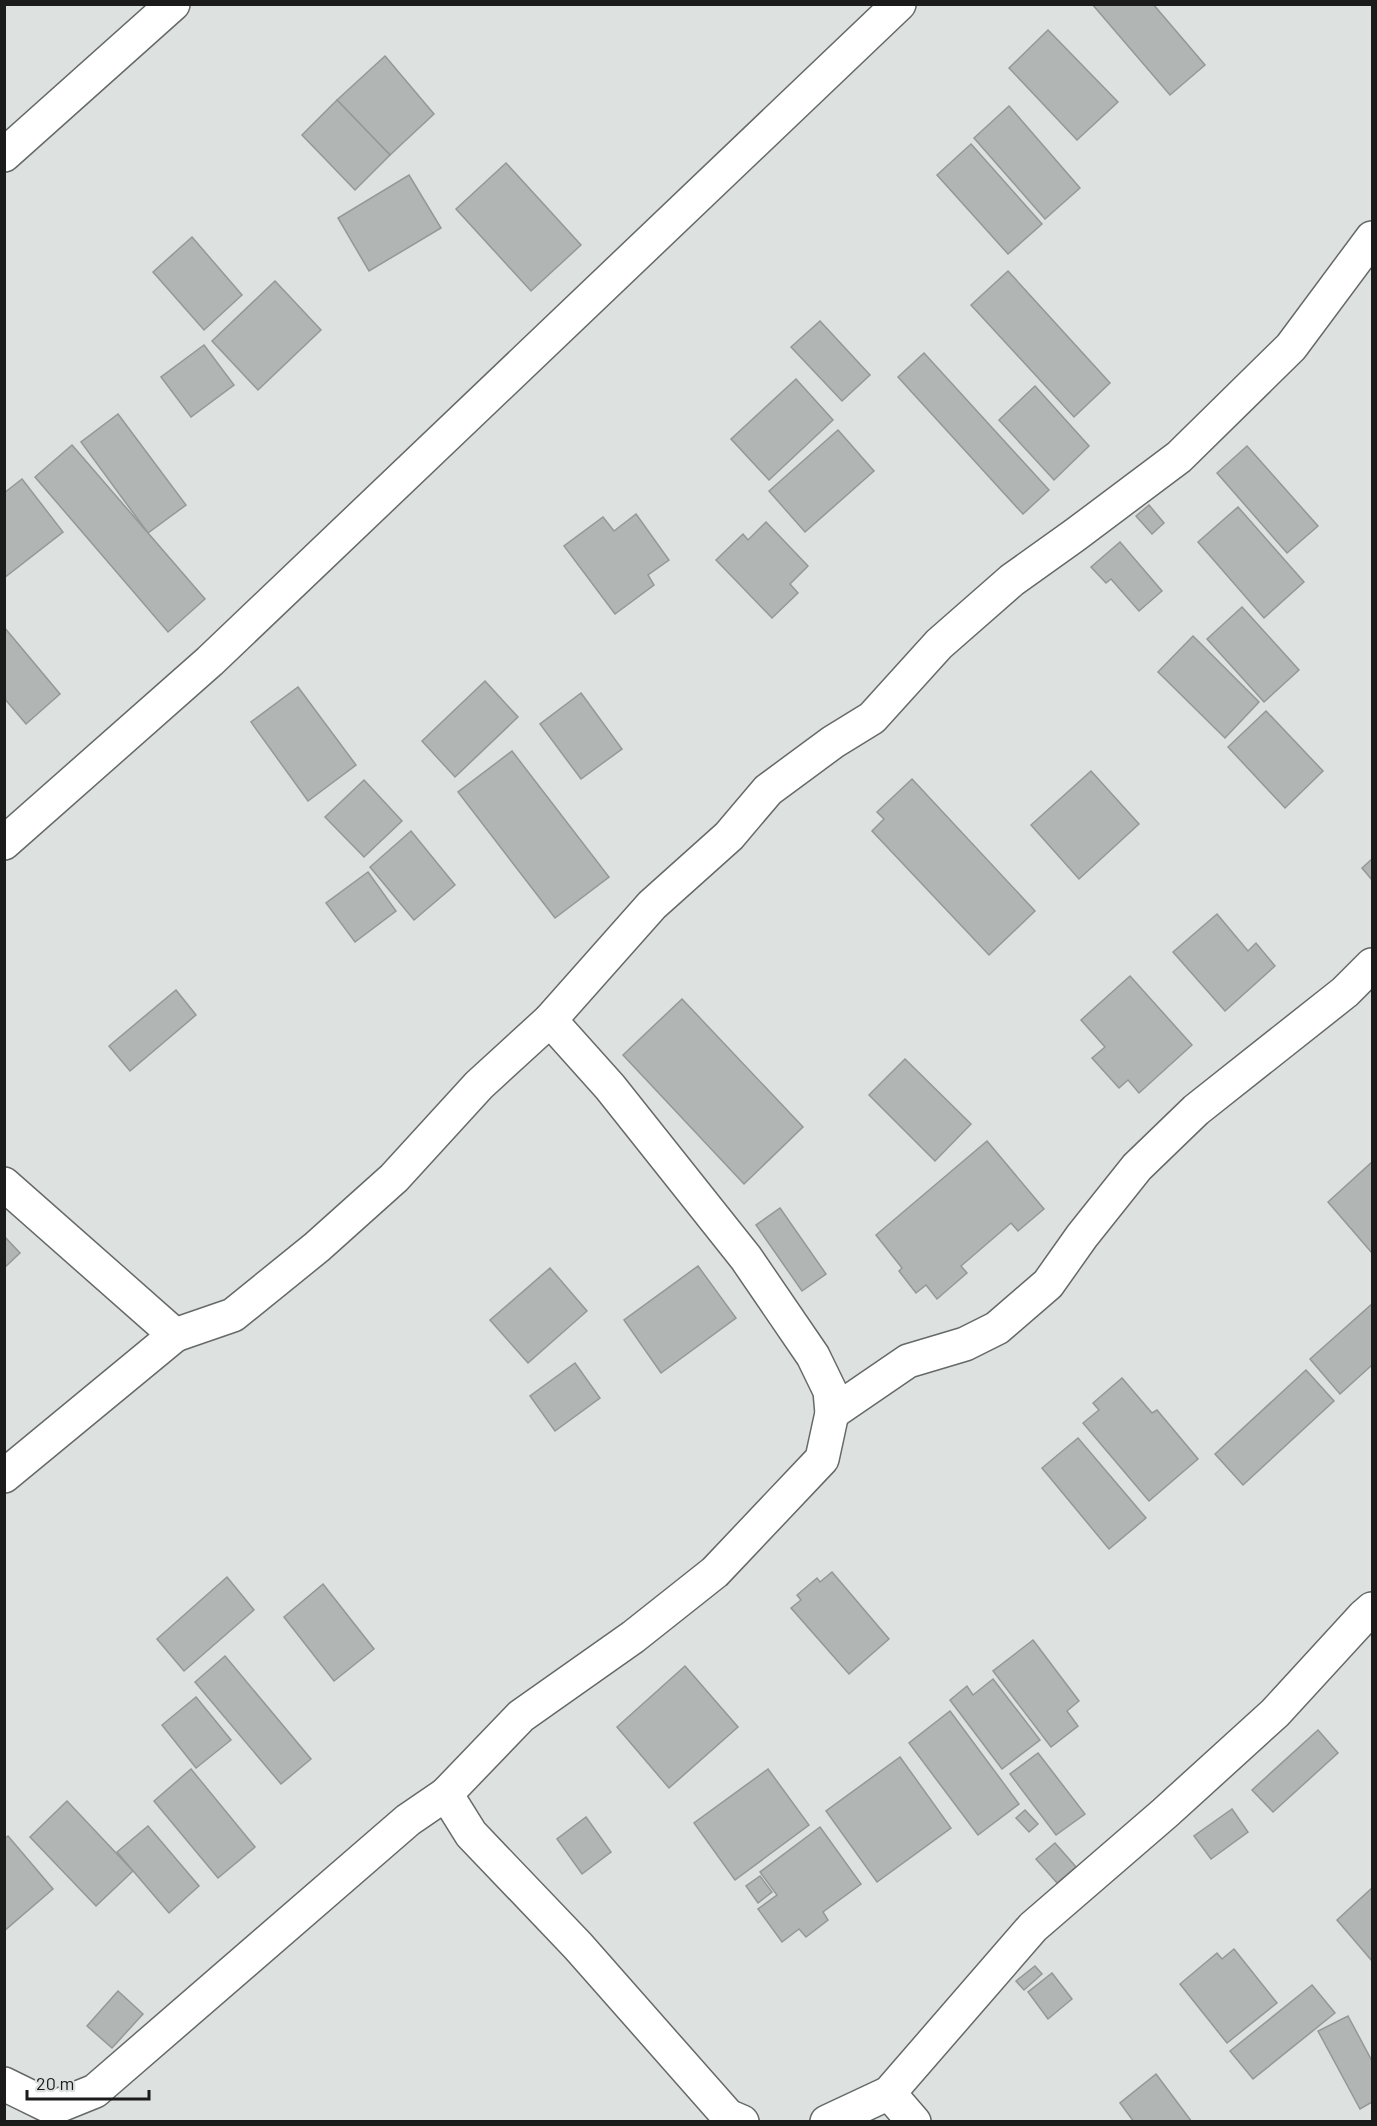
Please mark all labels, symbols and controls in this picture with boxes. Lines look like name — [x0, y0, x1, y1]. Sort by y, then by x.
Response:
scale bar — [27, 2063, 148, 2101]
text: 20 m — [36, 2072, 74, 2094]

